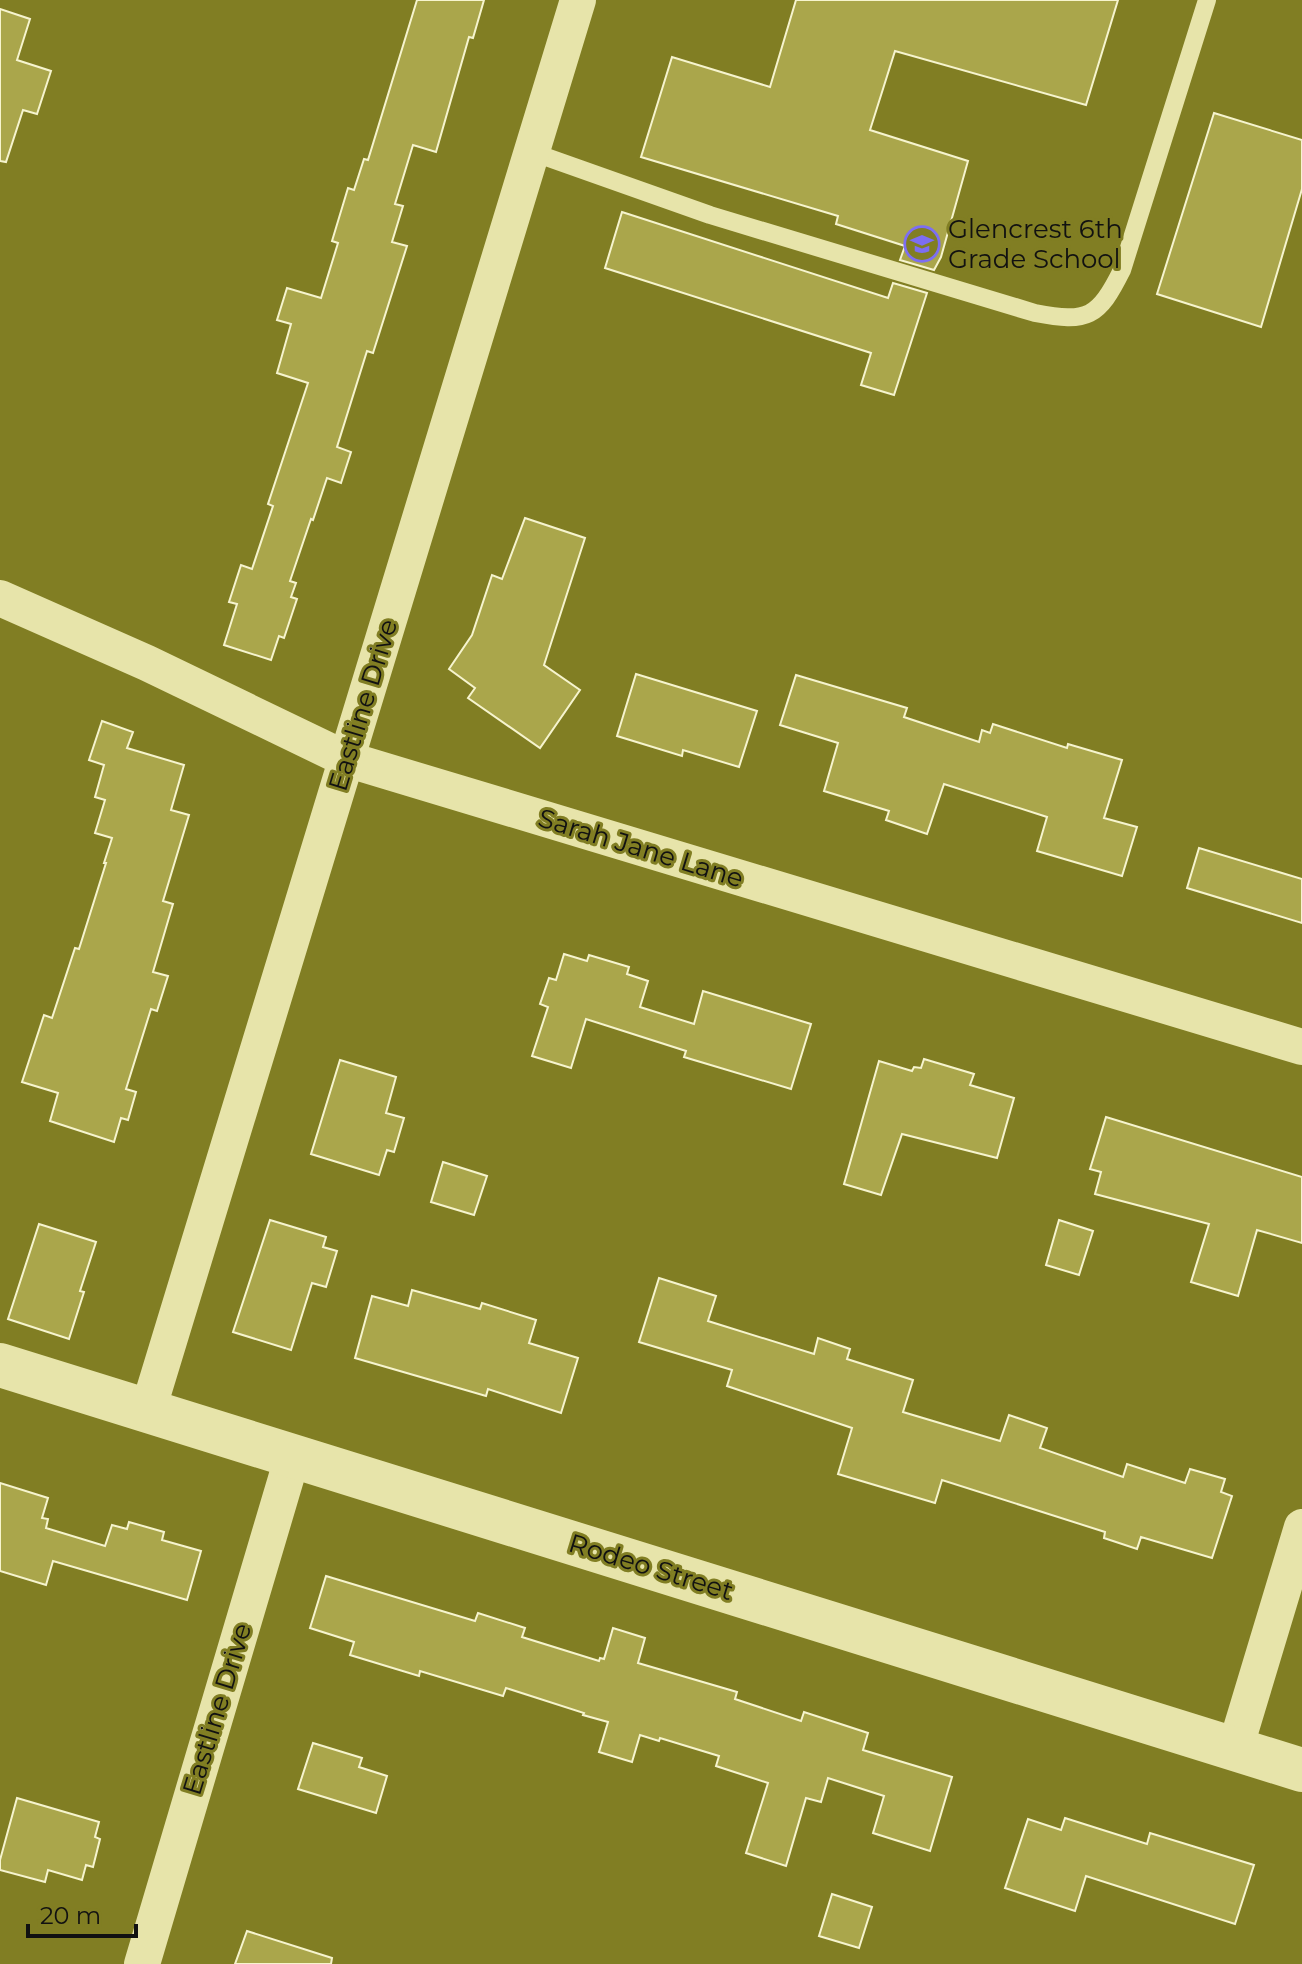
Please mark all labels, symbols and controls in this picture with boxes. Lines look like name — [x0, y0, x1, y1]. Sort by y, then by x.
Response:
place label: Glencrest 6th Grade School — [948, 213, 1123, 275]
school or university icon: Glencrest 6th Grade School — [903, 225, 941, 263]
street label: Eastline Drive — [322, 615, 404, 795]
street label: Sarah Jane Lane — [535, 802, 747, 894]
street label: Rodeo Street — [565, 1527, 737, 1607]
street label: Eastline Drive — [176, 1619, 258, 1799]
scale bar — [28, 1888, 136, 1938]
text: 20 m — [40, 1901, 101, 1930]

